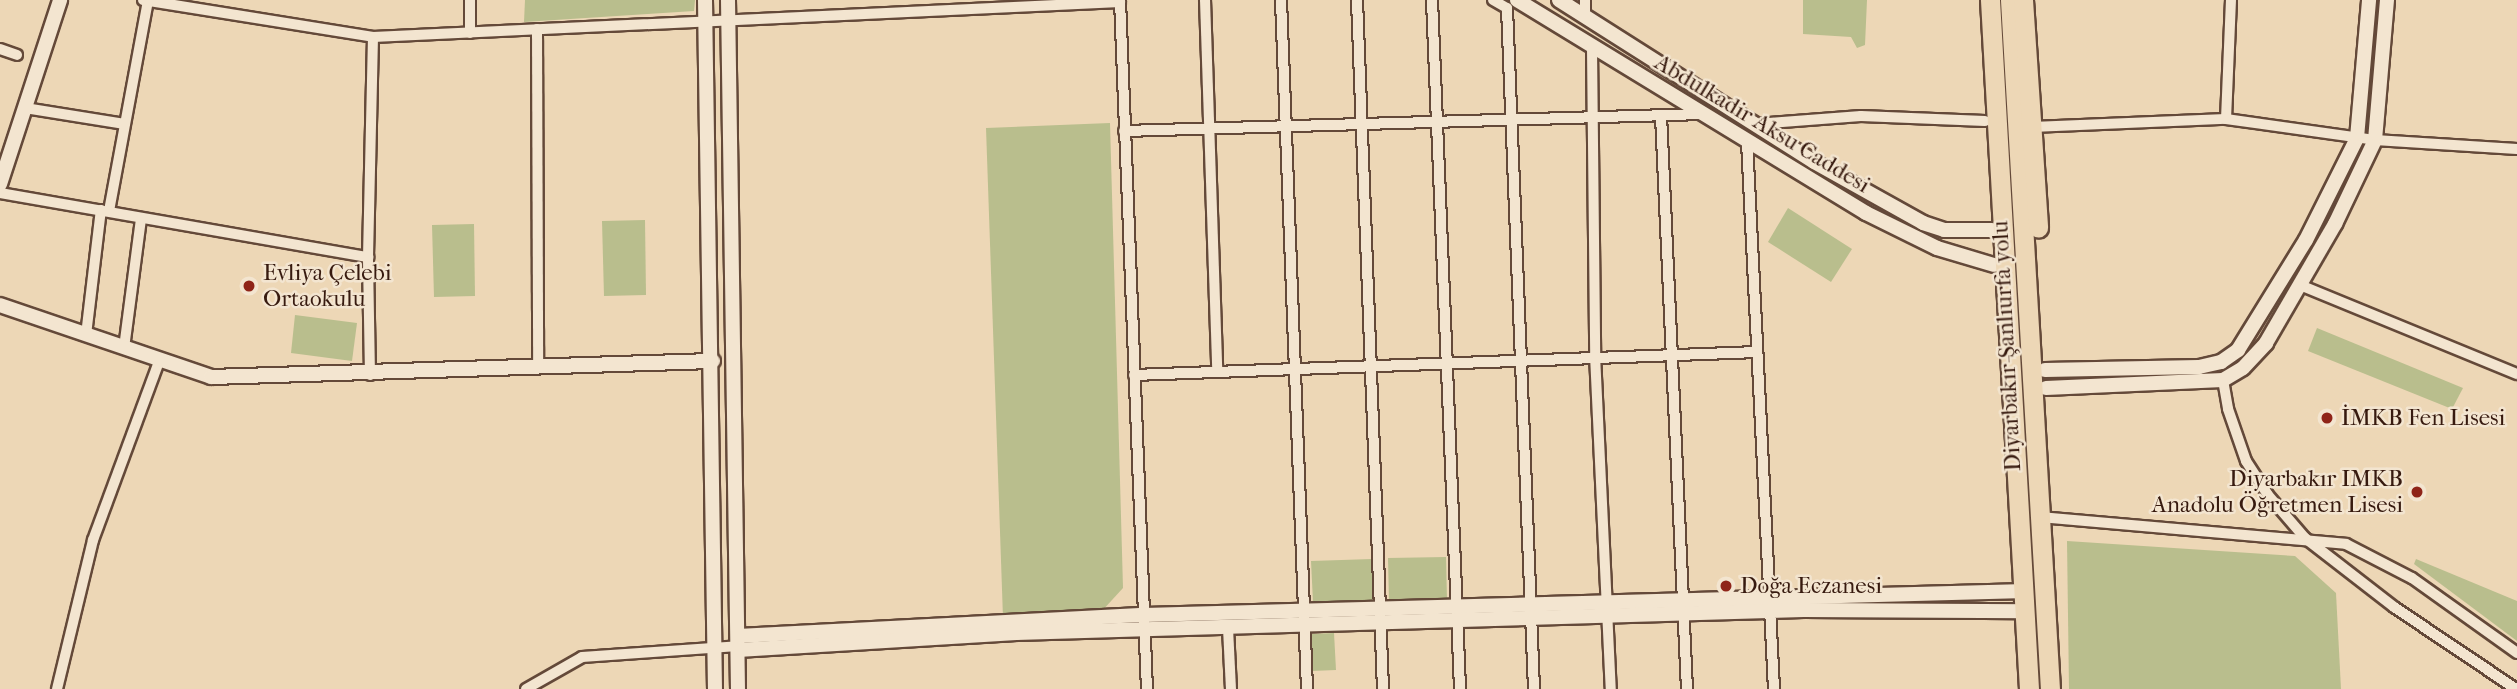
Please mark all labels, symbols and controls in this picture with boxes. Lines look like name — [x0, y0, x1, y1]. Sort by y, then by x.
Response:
street label: Abdulkadir Aksu Caddesi — [1649, 49, 1875, 199]
street label: Diyarbakır-Şanlıurfa yolu — [1987, 220, 2027, 472]
place label: Evliya Çelebi Ortaokulu — [263, 259, 391, 313]
marker: Evliya Çelebi Ortaokulu — [241, 278, 257, 294]
place label: İMKB Fen Lisesi — [2341, 404, 2505, 432]
marker: İMKB Fen Lisesi — [2319, 410, 2335, 426]
place label: Diyarbakır IMKB Anadolu Öğretmen Lisesi — [2152, 465, 2403, 519]
marker: Diyarbakır IMKB Anadolu Öğretmen Lisesi — [2409, 484, 2425, 500]
place label: Doğa Eczanesi — [1740, 572, 1882, 600]
marker: Doğa Eczanesi — [1718, 578, 1734, 594]

